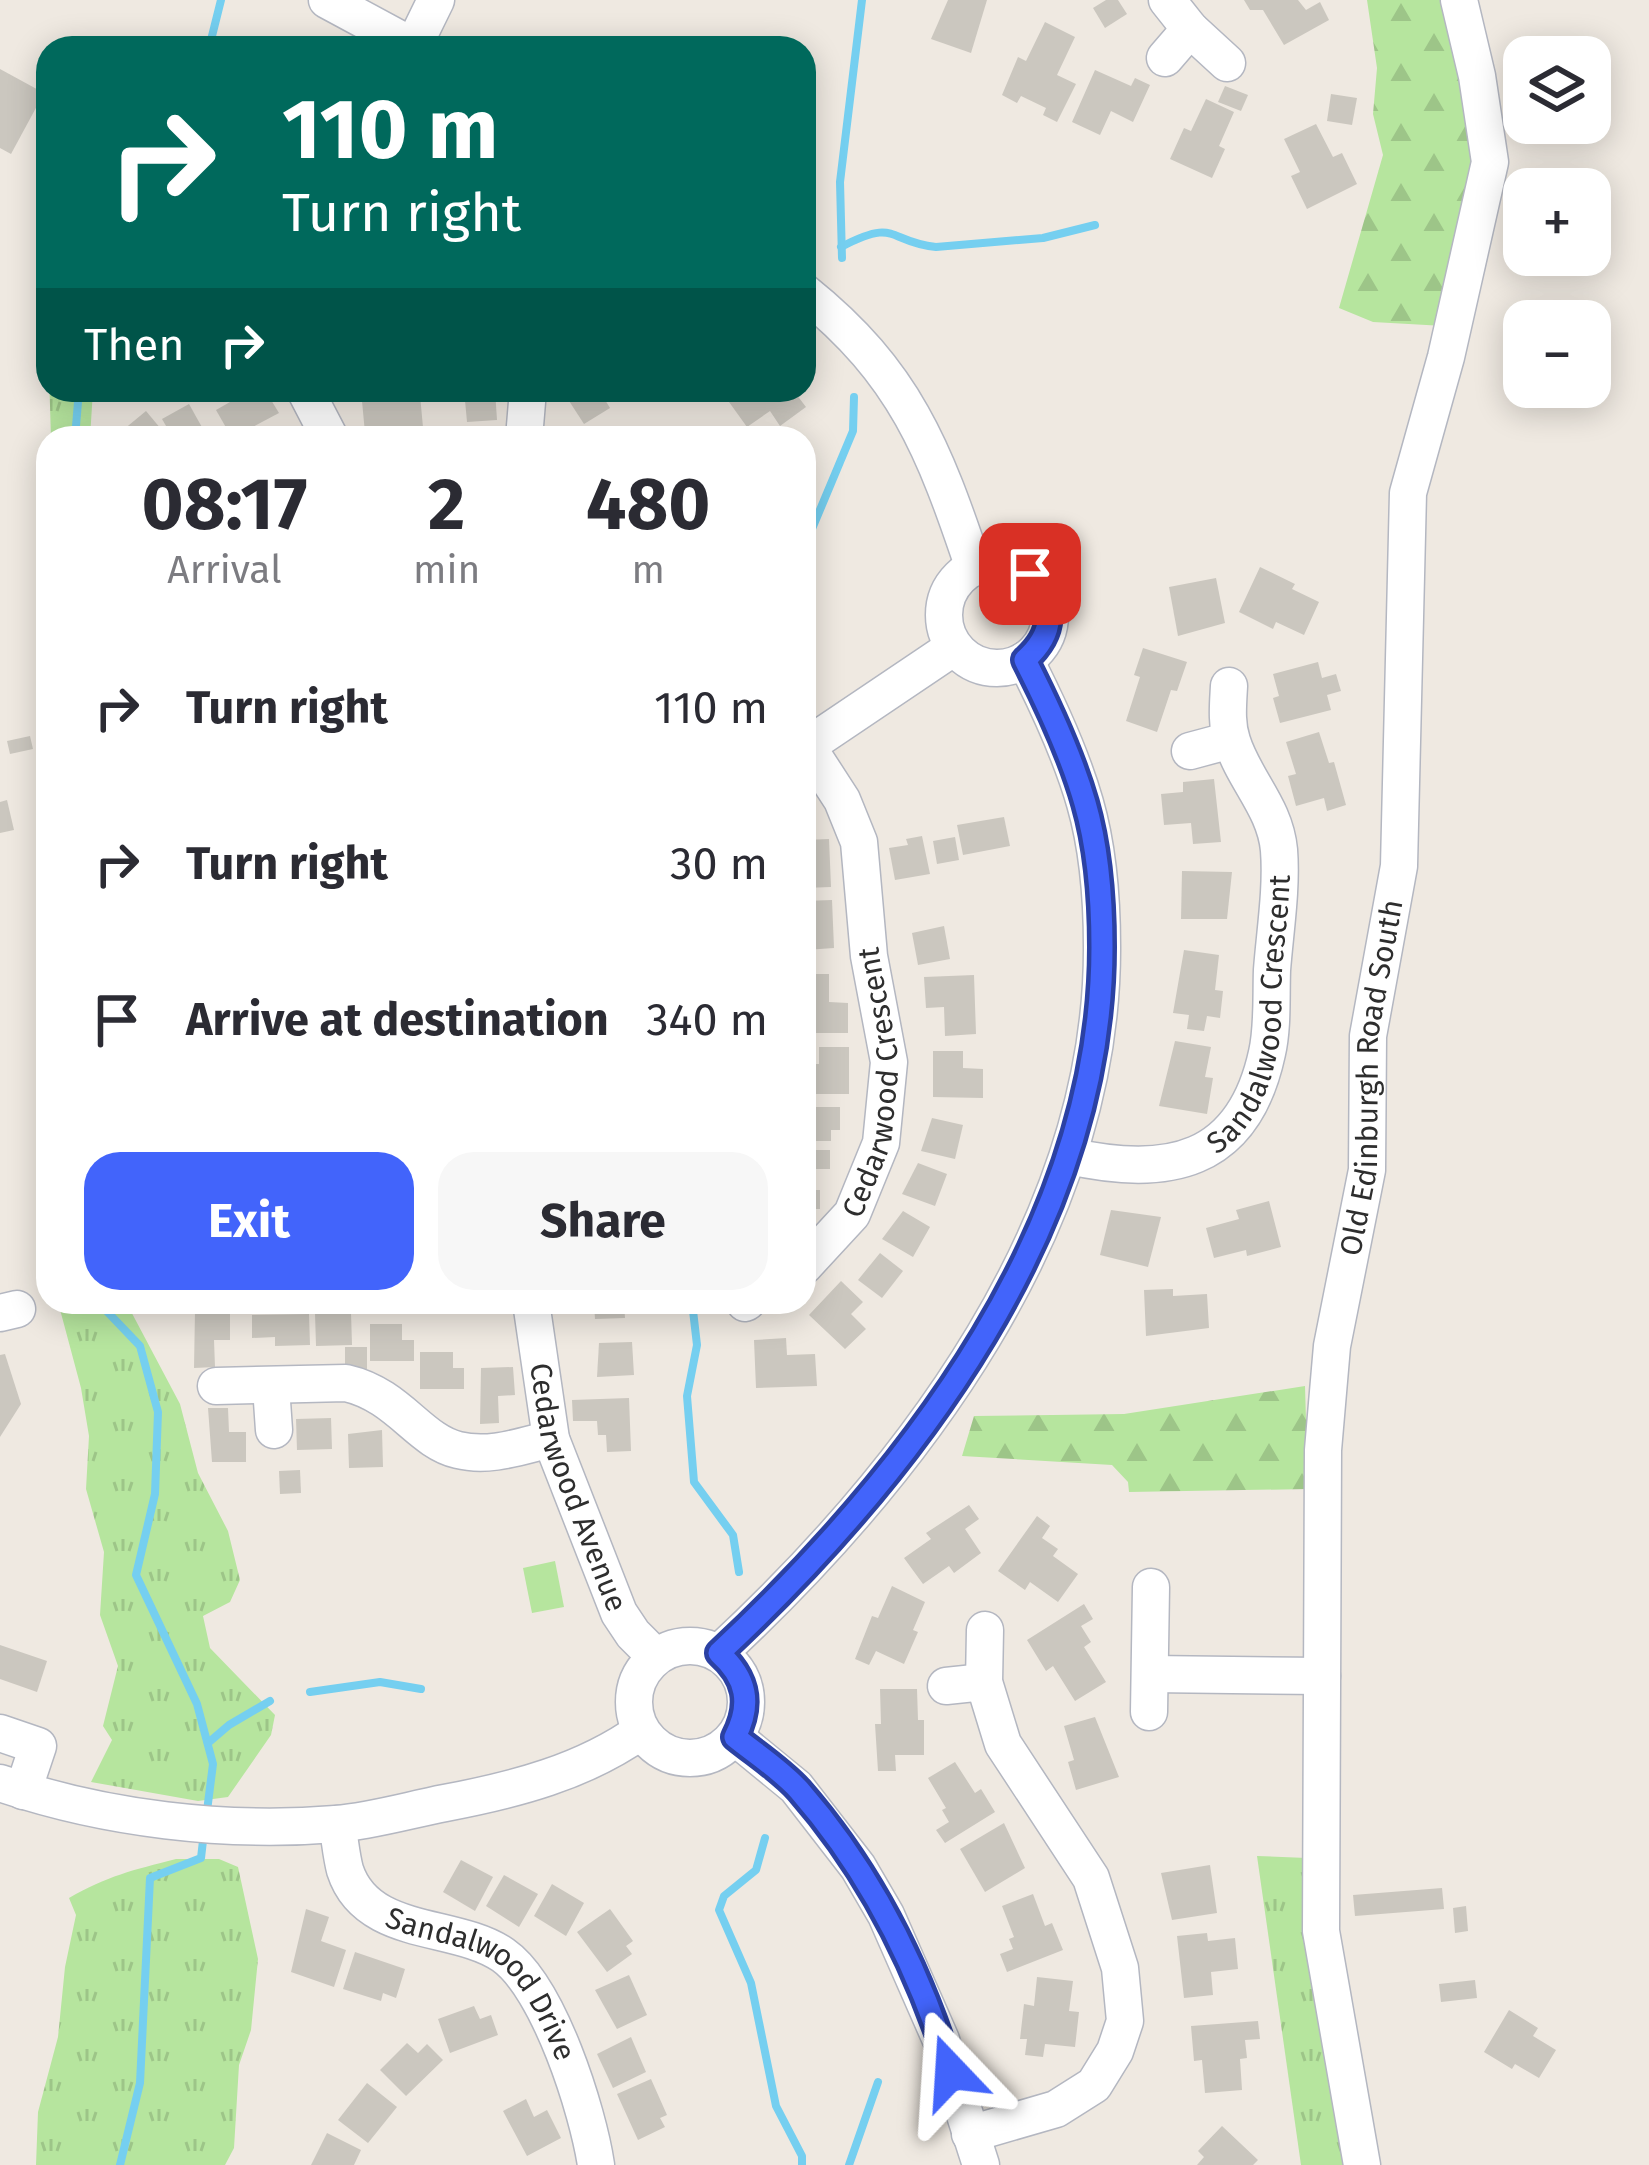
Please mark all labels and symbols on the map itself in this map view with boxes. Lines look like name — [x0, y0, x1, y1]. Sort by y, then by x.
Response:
pin — [979, 523, 1081, 625]
street label: Sandalwood Crescent — [1200, 874, 1298, 1161]
street label: Old Edinburgh Road South — [1332, 897, 1411, 1259]
street label: Cedarwood Crescent — [834, 946, 907, 1223]
street label: Cedarwood Avenue — [522, 1360, 635, 1617]
street label: Sandalwood Drive — [380, 1899, 583, 2066]
position arrow — [888, 2009, 1014, 2135]

